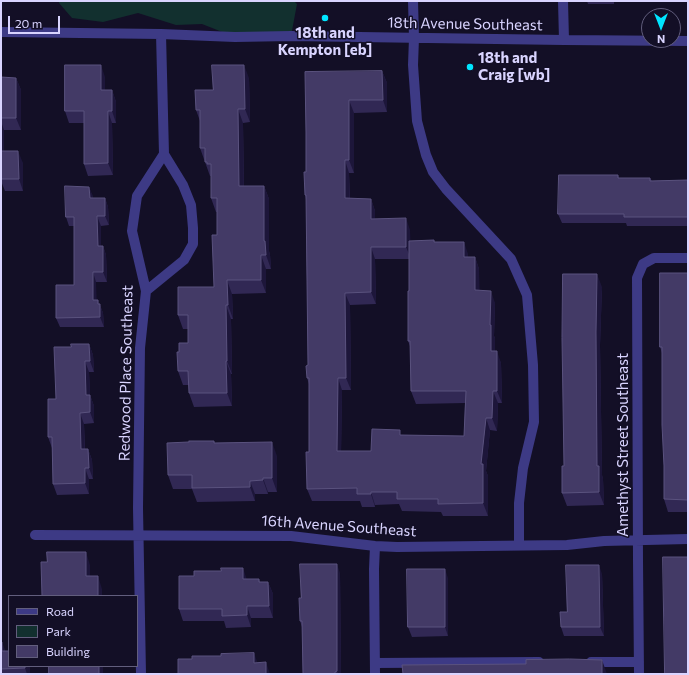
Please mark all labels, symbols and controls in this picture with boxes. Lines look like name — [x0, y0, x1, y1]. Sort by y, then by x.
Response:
scale bar — [10, 8, 62, 34]
north arrow — [641, 8, 681, 48]
marker: 18th and Kempton [eb] — [320, 13, 330, 23]
street label: 18th Avenue Southeast — [387, 14, 543, 34]
text: 20 m — [15, 16, 42, 30]
place label: 18th and Kempton [eb] — [278, 24, 372, 59]
text: N — [657, 33, 665, 46]
place label: 18th and Craig [wb] — [478, 49, 550, 84]
marker: 18th and Craig [wb] — [465, 62, 475, 72]
street label: Redwood Place Southeast — [115, 285, 137, 461]
street label: Amethyst Street Southeast — [614, 353, 632, 537]
street label: 16th Avenue Southeast — [261, 512, 417, 540]
legend — [8, 595, 138, 667]
text: Road — [46, 604, 74, 618]
text: Park — [46, 624, 71, 638]
text: Building — [46, 644, 90, 658]

